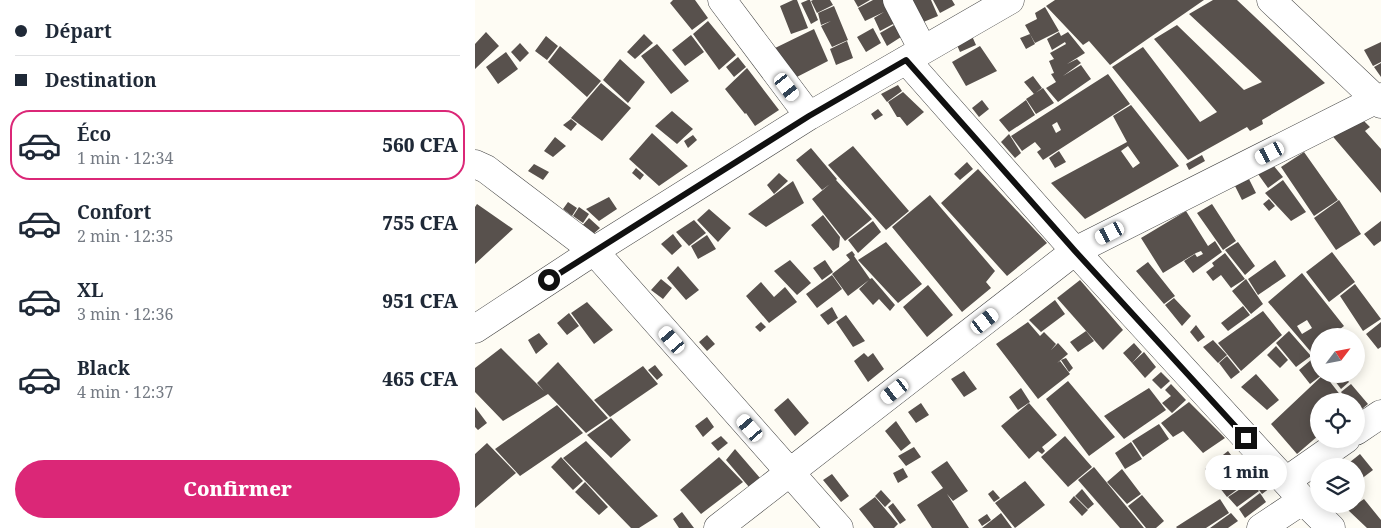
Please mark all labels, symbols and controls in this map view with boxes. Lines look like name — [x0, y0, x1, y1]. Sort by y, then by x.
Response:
text: Départ — [45, 18, 112, 44]
text: Destination — [45, 67, 157, 93]
car — [771, 71, 802, 103]
text: Éco — [77, 121, 111, 147]
icon: car — [17, 123, 62, 168]
text: 560 CFA — [382, 132, 458, 158]
car — [1253, 140, 1286, 166]
text: 1 min · 12:34 — [77, 147, 173, 169]
text: Confort — [77, 199, 151, 225]
icon: car — [17, 201, 62, 246]
text: 755 CFA — [382, 210, 458, 236]
car — [1093, 220, 1126, 246]
text: 2 min · 12:35 — [77, 225, 173, 247]
route start — [538, 269, 560, 291]
text: XL — [77, 277, 103, 303]
icon: car — [17, 279, 62, 324]
text: 951 CFA — [382, 288, 458, 314]
text: 3 min · 12:36 — [77, 303, 173, 325]
car — [968, 306, 1001, 336]
car — [656, 324, 687, 356]
north arrow — [1310, 328, 1365, 382]
map controls — [1310, 328, 1365, 513]
text: Black — [77, 355, 130, 381]
icon: car — [17, 357, 62, 402]
text: 465 CFA — [382, 366, 458, 392]
car — [878, 376, 911, 406]
text: 4 min · 12:37 — [77, 381, 173, 403]
button: locate — [1310, 393, 1365, 448]
car — [734, 412, 765, 444]
route end — [1235, 427, 1257, 449]
callout: 1 min — [1205, 456, 1287, 490]
button: layers — [1310, 458, 1365, 513]
button: Confirmer — [15, 460, 460, 518]
text: 1 min — [1223, 461, 1269, 483]

